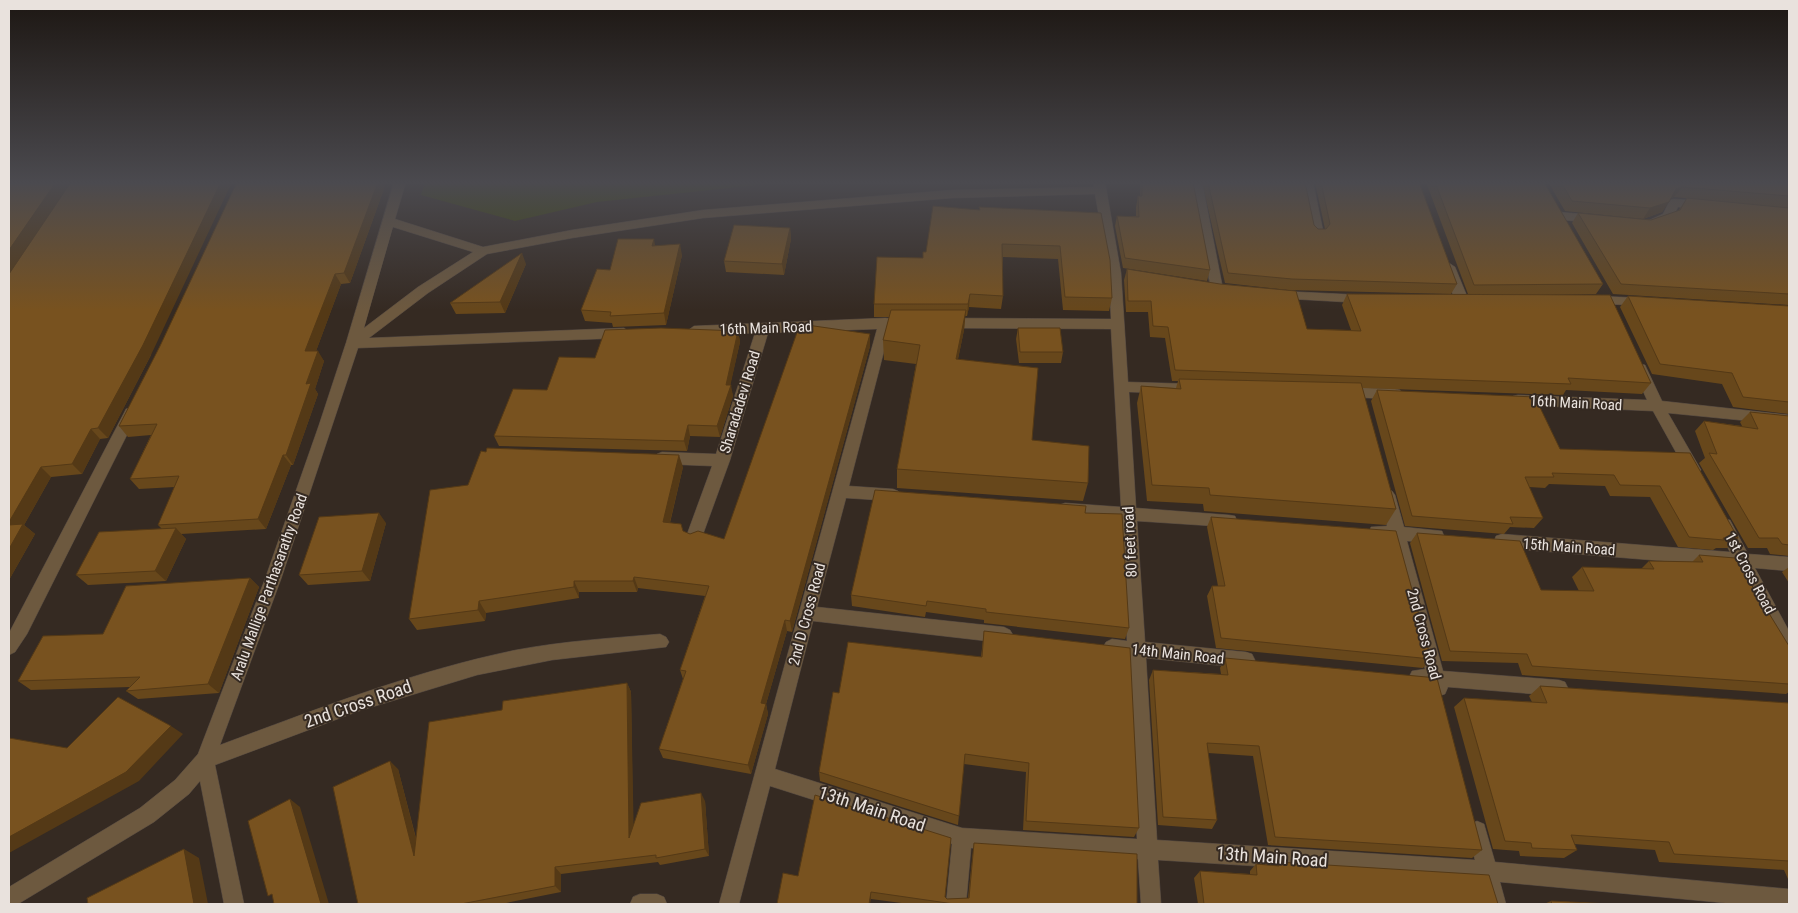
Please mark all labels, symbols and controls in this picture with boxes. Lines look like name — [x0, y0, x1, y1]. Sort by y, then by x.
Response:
street label: 16th Main Road — [719, 317, 813, 339]
street label: Sharadadevi Road — [716, 349, 764, 455]
street label: 16th Main Road — [1529, 392, 1623, 414]
street label: Aralu Mallige Parthasarathy Road — [227, 491, 311, 683]
street label: 80 feet road — [1119, 506, 1141, 578]
street label: 1st Cross Road — [1721, 529, 1779, 617]
street label: 15th Main Road — [1522, 535, 1616, 559]
street label: 2nd D Cross Road — [785, 561, 829, 667]
street label: 2nd Cross Road — [1403, 587, 1445, 681]
street label: 14th Main Road — [1131, 640, 1225, 668]
street label: 2nd Cross Road — [302, 675, 414, 732]
street label: 13th Main Road — [816, 781, 928, 836]
street label: 13th Main Road — [1216, 842, 1328, 871]

